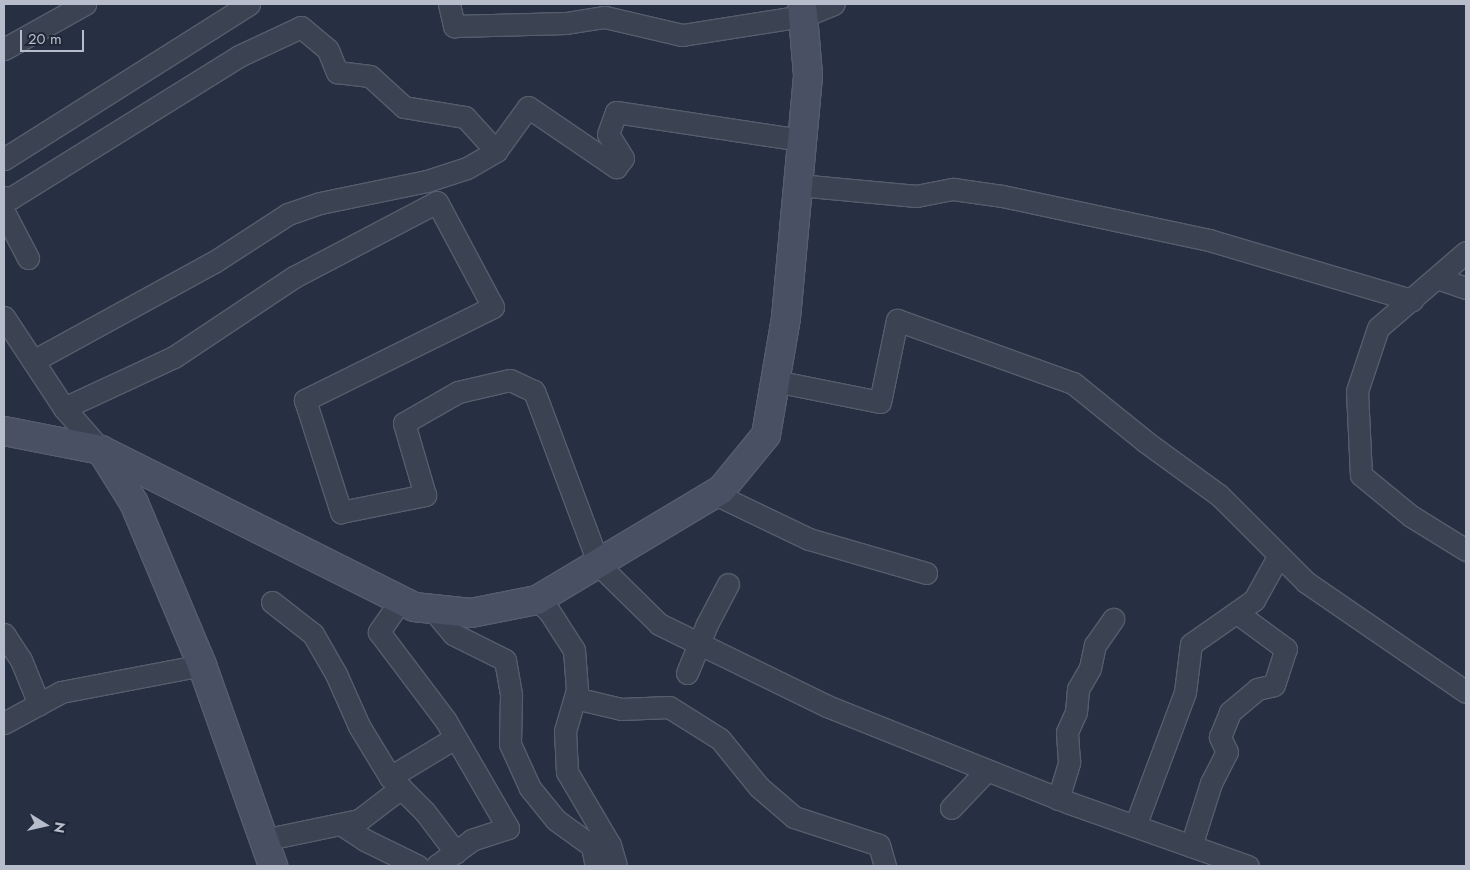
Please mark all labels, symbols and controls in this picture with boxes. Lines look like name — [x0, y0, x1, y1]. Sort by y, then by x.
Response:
scale bar — [22, 20, 86, 52]
text: 20 m — [28, 28, 62, 50]
north arrow — [20, 800, 70, 850]
text: N — [49, 820, 71, 835]

